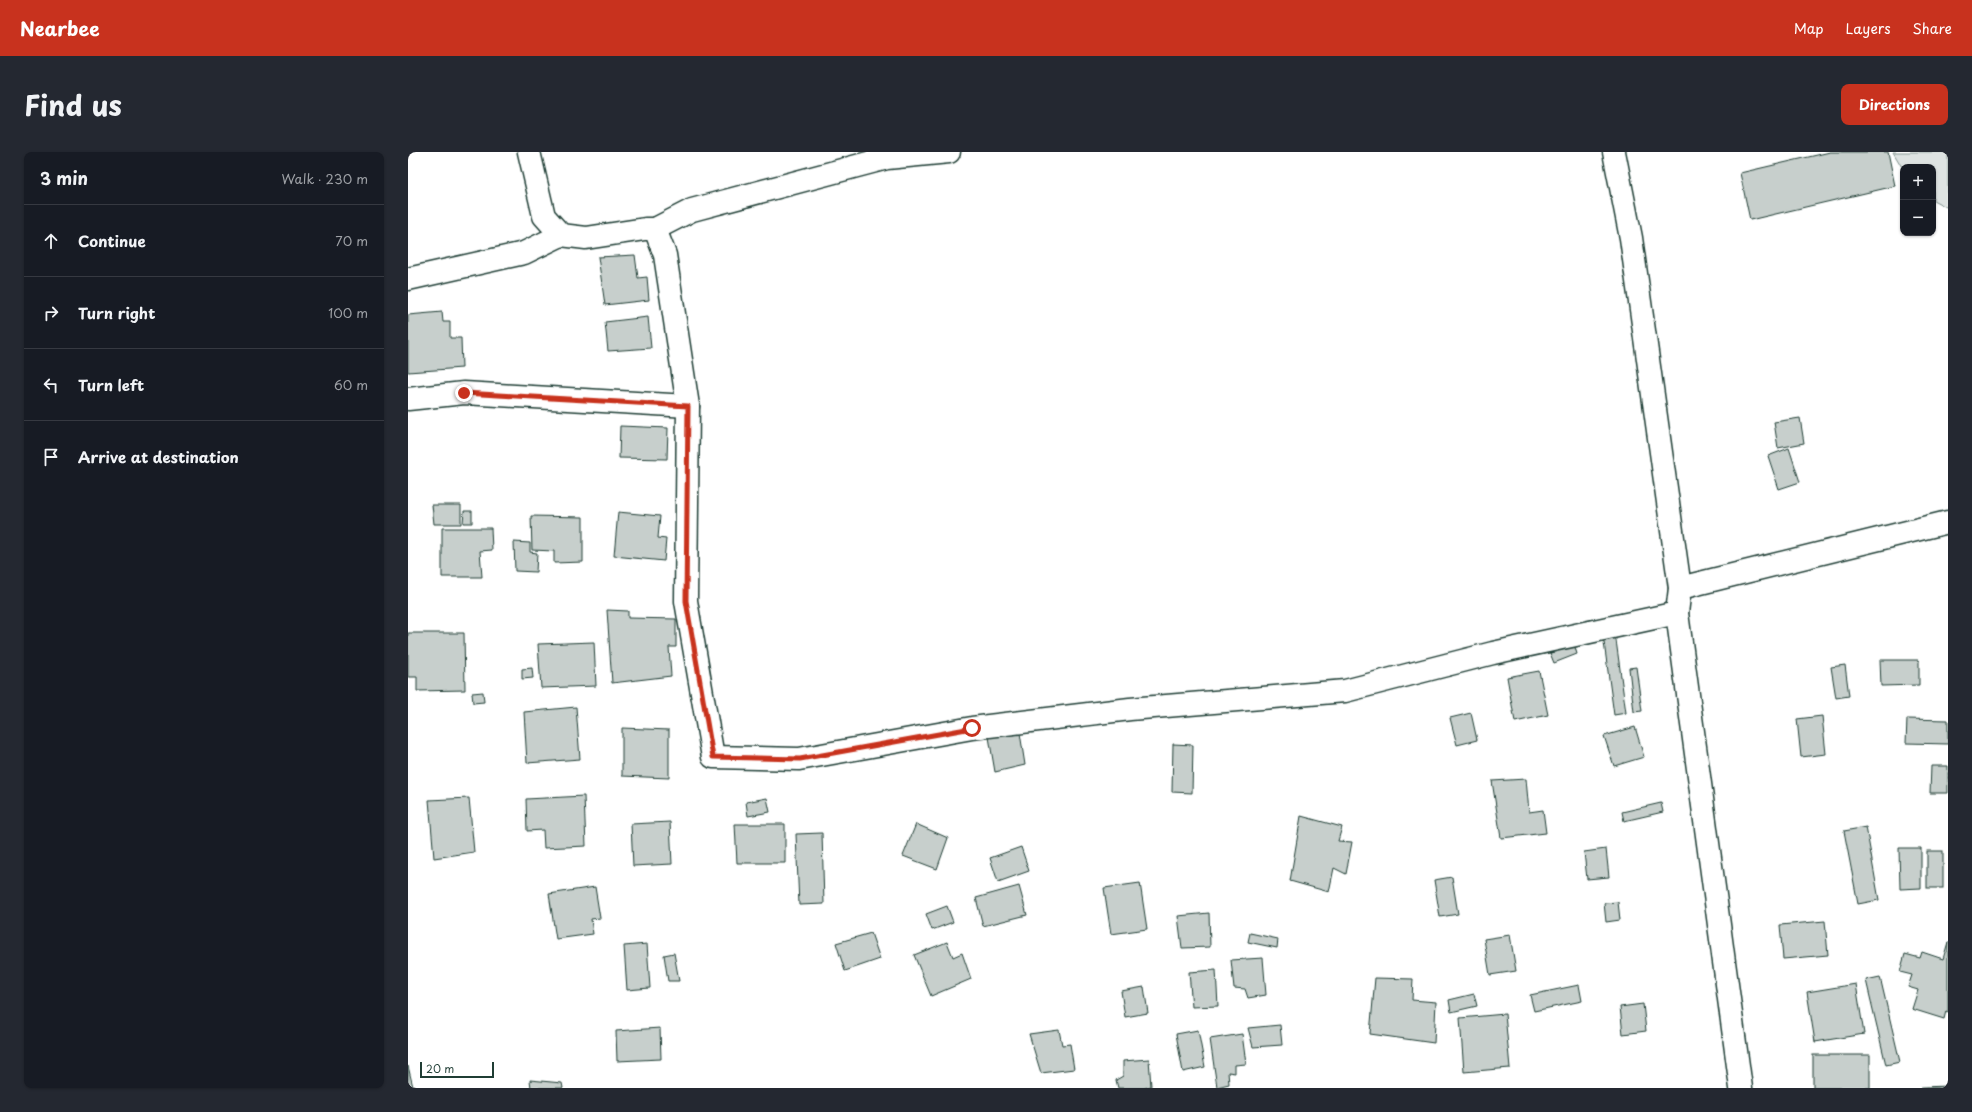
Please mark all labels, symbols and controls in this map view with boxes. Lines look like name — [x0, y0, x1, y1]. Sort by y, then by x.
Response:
text: Nearbee — [20, 14, 100, 42]
text: Map — [1794, 18, 1824, 39]
text: Layers — [1846, 18, 1891, 39]
text: Share — [1913, 18, 1952, 39]
text: Find us — [24, 83, 122, 126]
button: Directions — [1841, 84, 1948, 125]
map controls — [1900, 164, 1936, 236]
button: + — [1900, 164, 1936, 200]
text: 3 min — [40, 165, 88, 191]
text: Walk · 230 m — [281, 169, 368, 188]
button: − — [1900, 200, 1936, 236]
text: Continue — [78, 229, 146, 252]
icon: ahead — [40, 230, 62, 252]
text: 70 m — [335, 231, 368, 250]
text: Turn right — [78, 301, 155, 324]
icon: right — [40, 302, 62, 324]
text: 100 m — [328, 303, 368, 322]
text: Turn left — [78, 373, 144, 396]
icon: left — [40, 374, 62, 396]
text: 60 m — [334, 375, 368, 394]
route end — [455, 384, 473, 402]
text: Arrive at destination — [78, 445, 239, 468]
icon: arrive — [40, 446, 62, 468]
route start — [963, 719, 981, 737]
scale bar — [420, 1060, 494, 1079]
text: 20 m — [426, 1060, 454, 1077]

